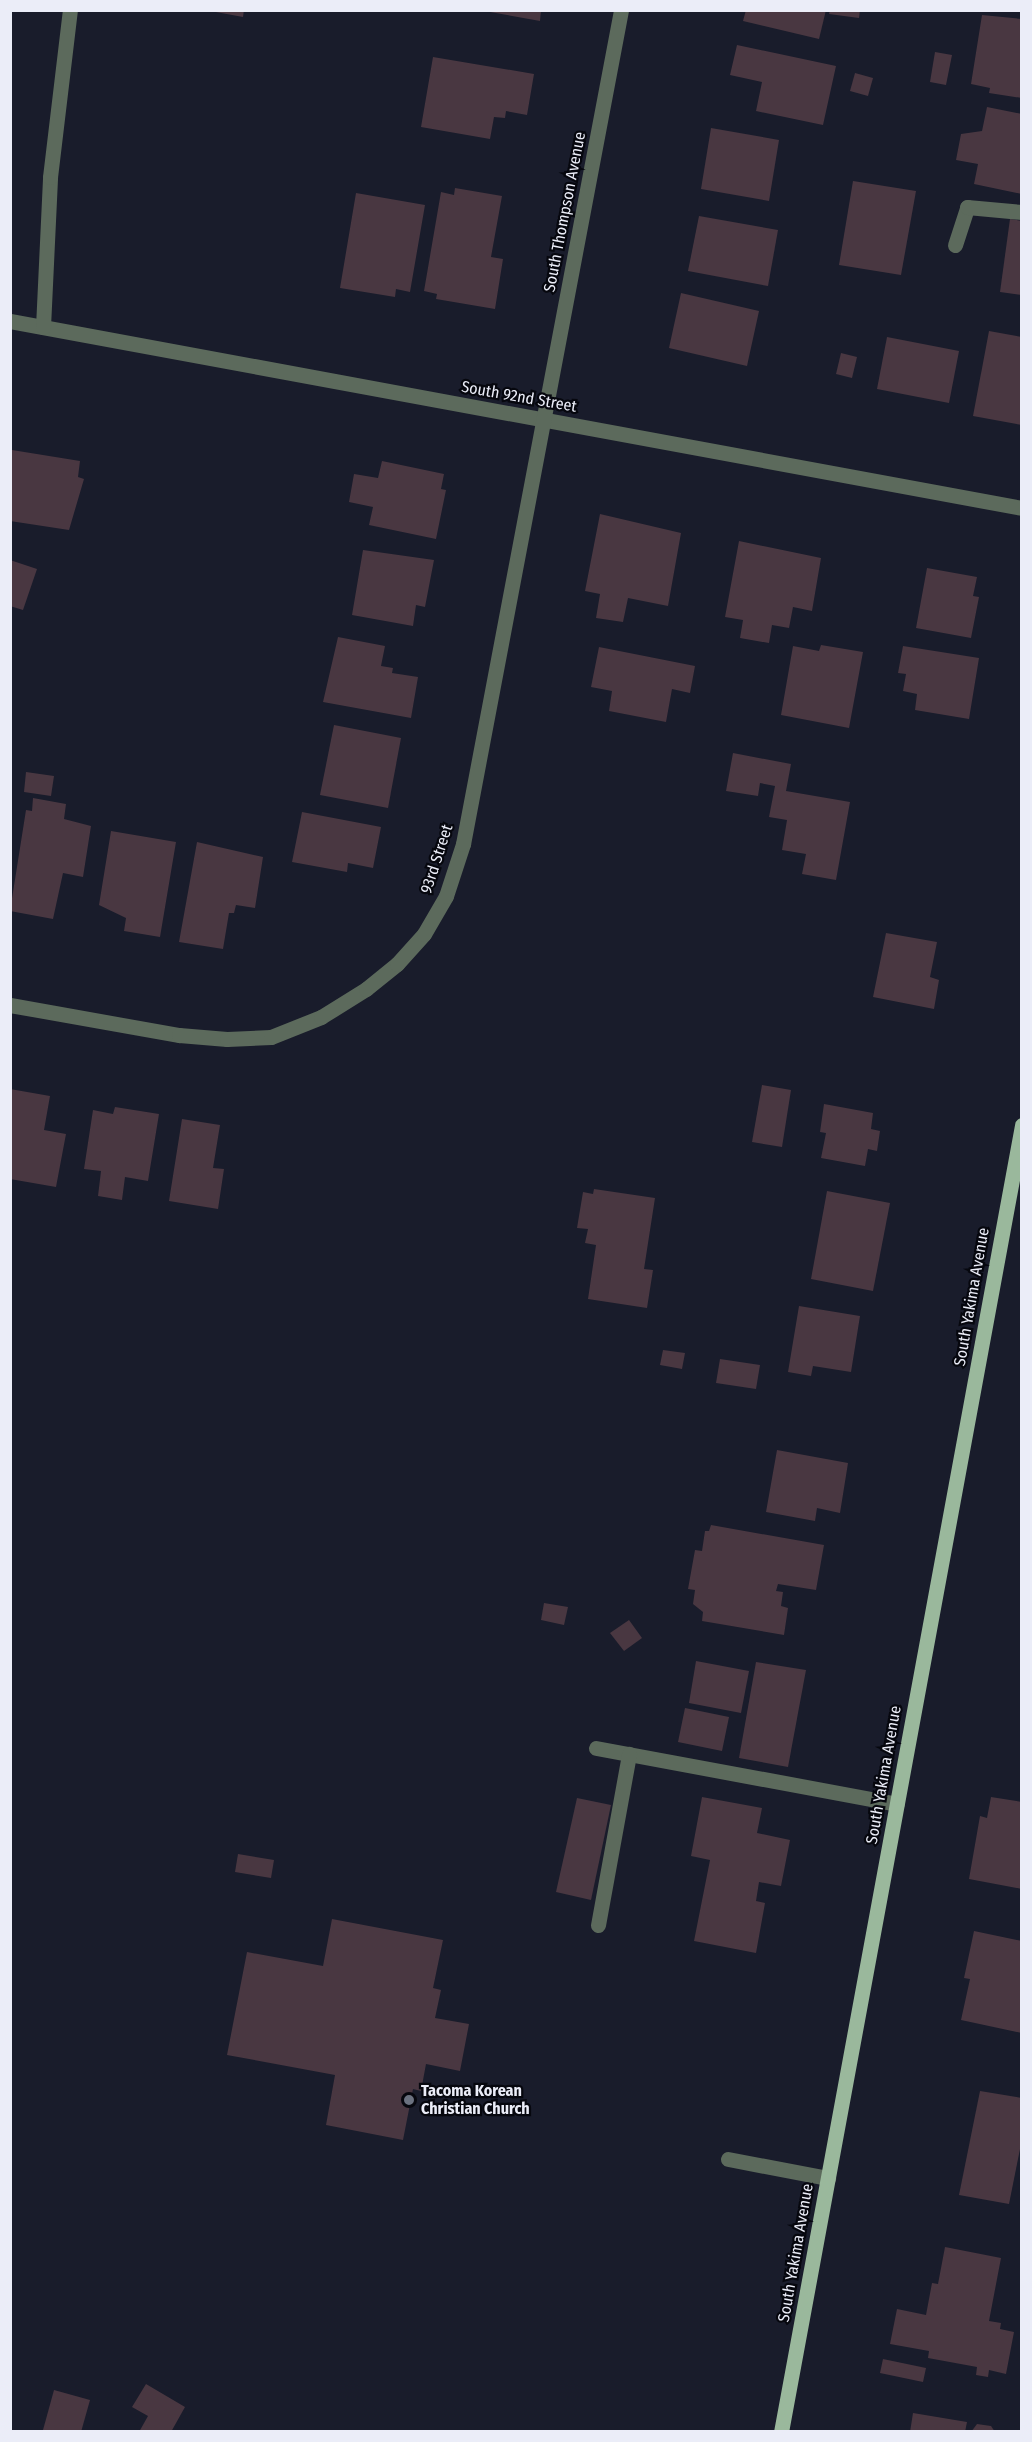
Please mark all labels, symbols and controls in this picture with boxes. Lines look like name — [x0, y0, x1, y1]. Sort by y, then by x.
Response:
street label: South Thompson Avenue — [540, 130, 590, 294]
street label: South 92nd Street — [460, 377, 578, 417]
street label: 93rd Street — [417, 822, 457, 896]
street label: South Yakima Avenue — [950, 1226, 994, 1368]
street label: South Yakima Avenue — [862, 1704, 906, 1846]
place label: Tacoma Korean Christian Church — [421, 2081, 530, 2119]
marker: Tacoma Korean Christian Church — [402, 2093, 416, 2107]
street label: South Yakima Avenue — [774, 2182, 818, 2324]

